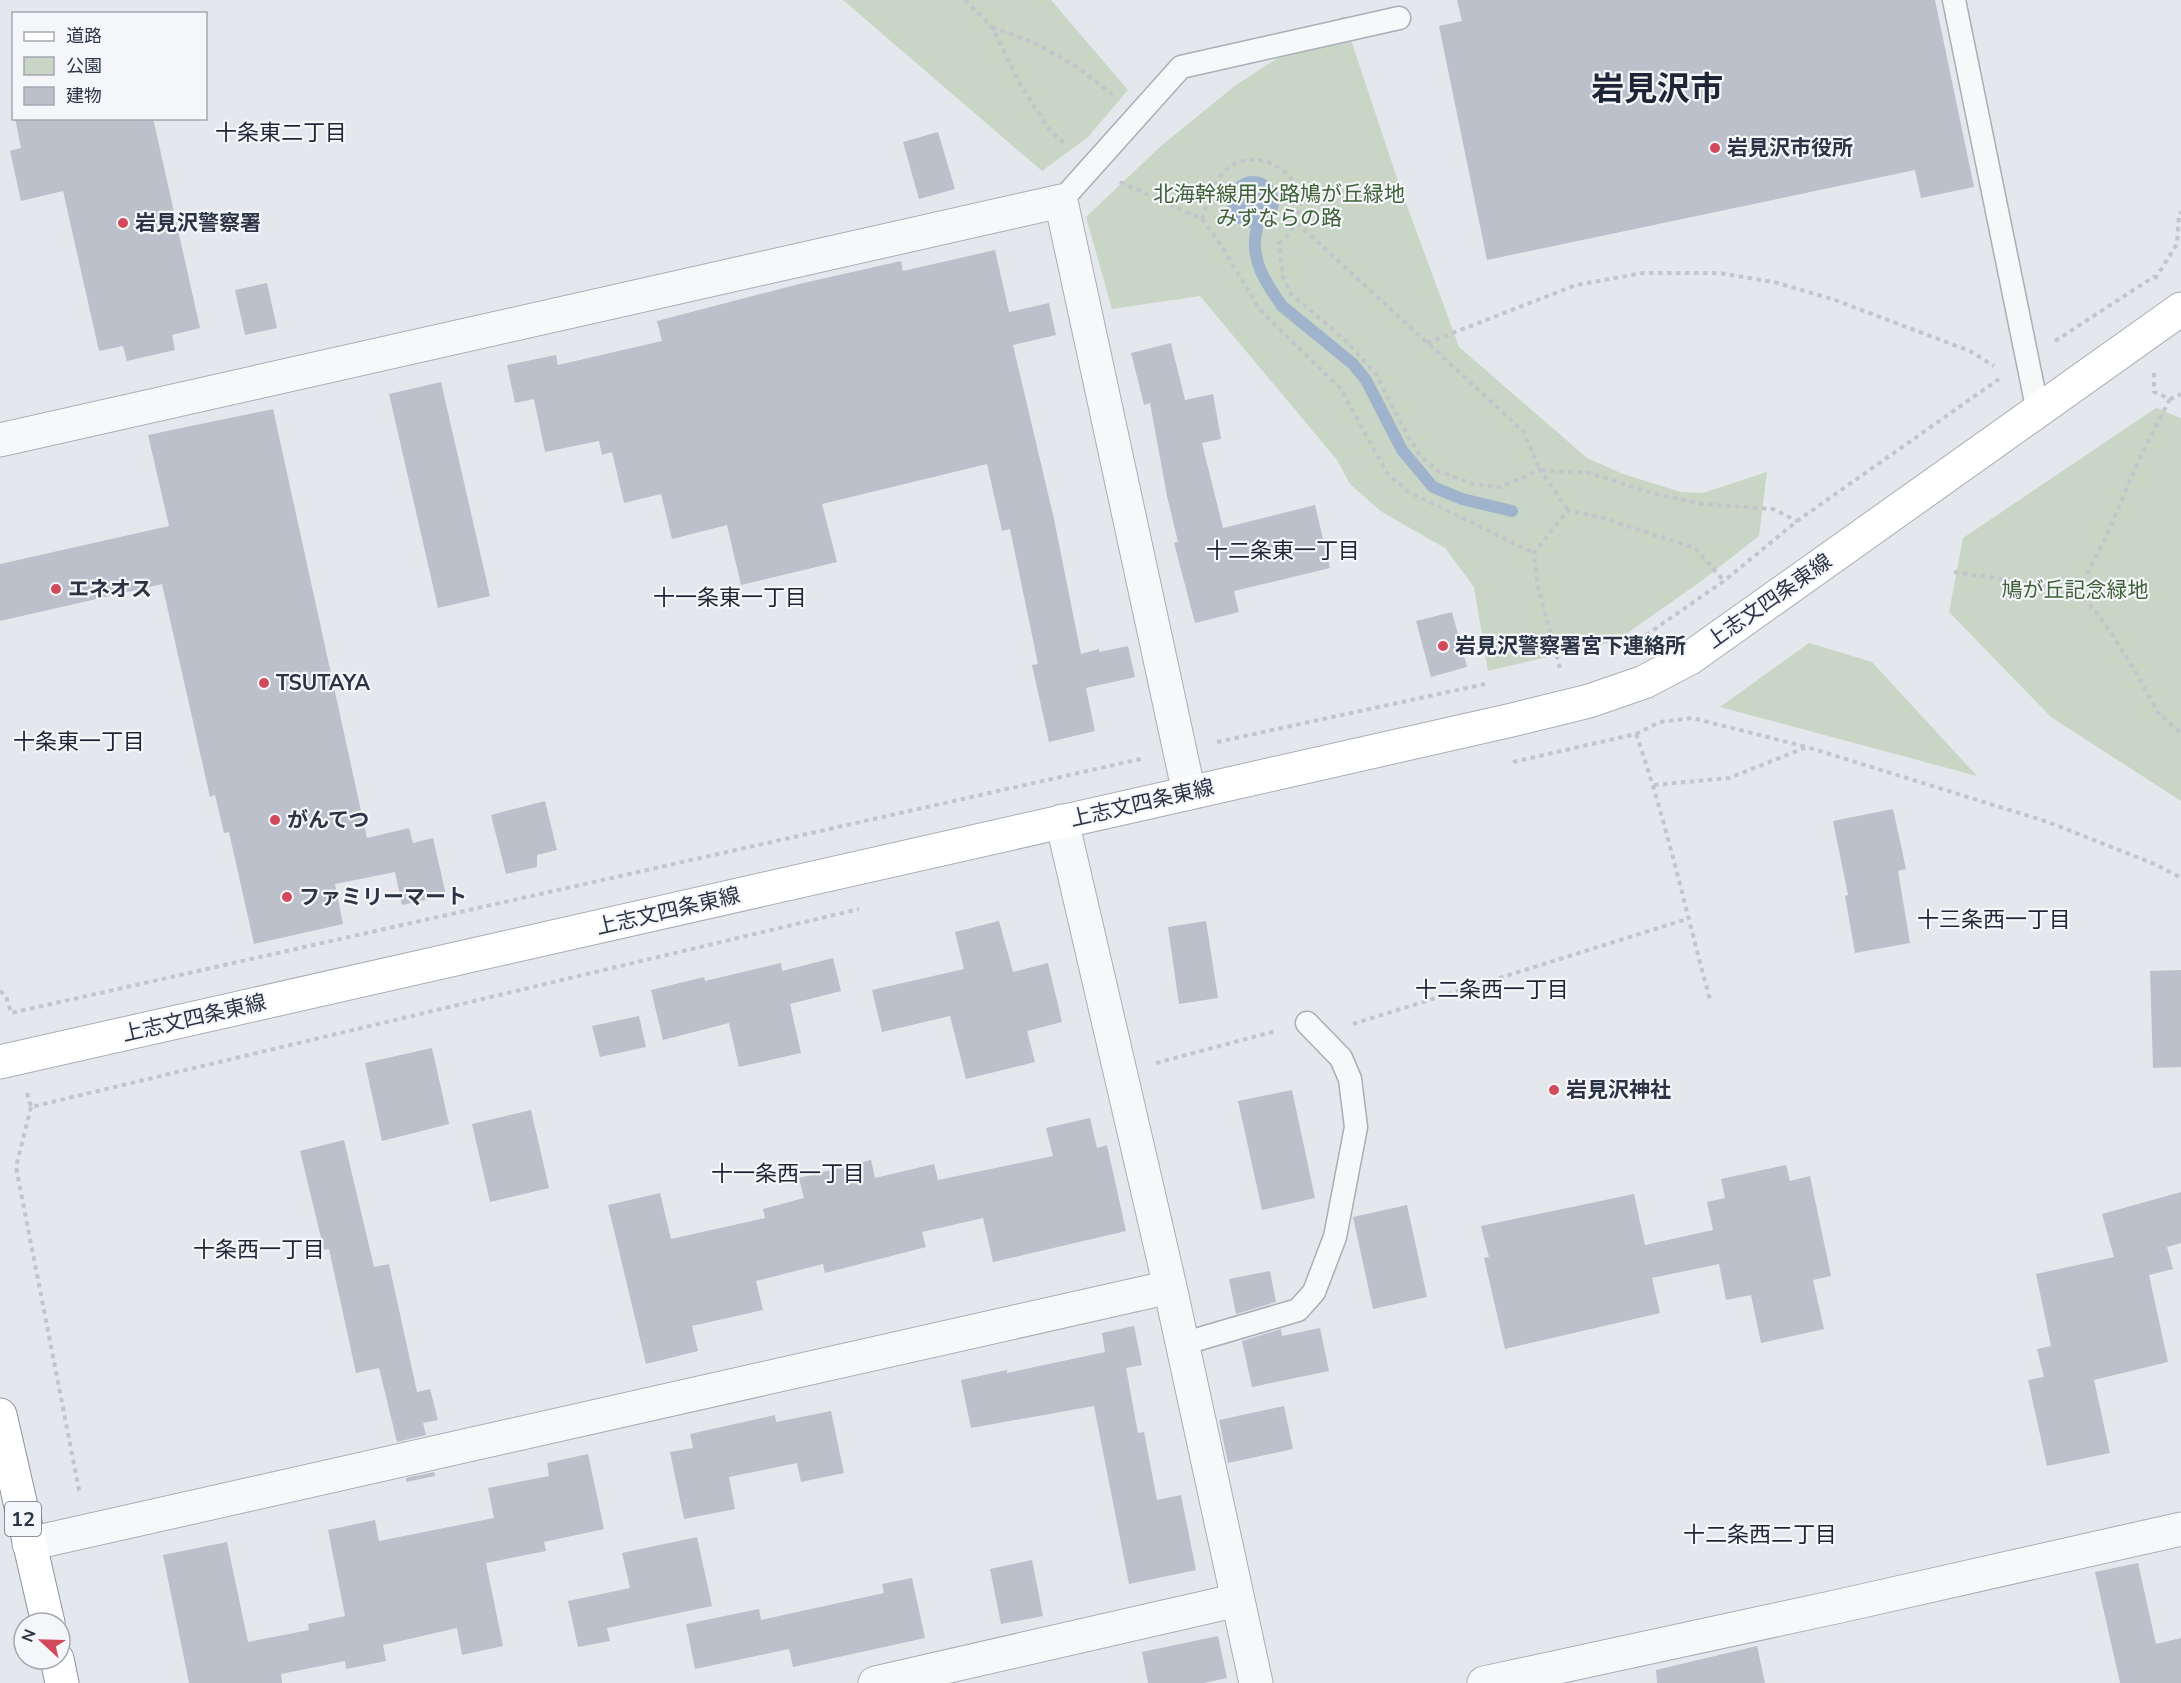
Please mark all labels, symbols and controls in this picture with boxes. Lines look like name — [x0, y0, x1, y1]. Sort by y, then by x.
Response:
legend — [12, 12, 207, 120]
text: 道路 — [66, 24, 102, 48]
text: 公園 — [66, 54, 102, 78]
district label: 岩見沢市 — [1591, 67, 1723, 112]
text: 建物 — [66, 84, 102, 108]
district label: 十条東二丁目 — [215, 118, 347, 148]
place label: 岩見沢市役所 — [1727, 134, 1853, 162]
marker: 岩見沢市役所 — [1708, 141, 1722, 155]
park label: 北海幹線用水路鳩が丘緑地 みずならの路 — [1153, 180, 1405, 232]
place label: 岩見沢警察署 — [135, 209, 261, 237]
marker: 岩見沢警察署 — [116, 216, 130, 230]
district label: 十二条東一丁目 — [1206, 536, 1360, 566]
street label: 上志文四条東線 — [1701, 547, 1837, 655]
place label: エネオス — [68, 575, 152, 603]
park label: 鳩が丘記念緑地 — [2002, 576, 2149, 604]
marker: エネオス — [49, 582, 63, 596]
district label: 十一条東一丁目 — [653, 583, 807, 613]
place label: 岩見沢警察署宮下連絡所 — [1455, 632, 1686, 660]
marker: 岩見沢警察署宮下連絡所 — [1436, 639, 1450, 653]
place label: TSUTAYA — [276, 669, 371, 697]
marker: TSUTAYA — [257, 676, 271, 690]
district label: 十条東一丁目 — [13, 727, 145, 757]
street label: 上志文四条東線 — [1067, 773, 1217, 833]
place label: がんてつ — [287, 806, 370, 834]
marker: がんてつ — [268, 813, 282, 827]
street label: 上志文四条東線 — [593, 881, 743, 941]
place label: ファミリーマート — [299, 883, 467, 911]
marker: ファミリーマート — [280, 890, 294, 904]
district label: 十三条西一丁目 — [1917, 905, 2071, 935]
district label: 十二条西一丁目 — [1415, 975, 1569, 1005]
street label: 上志文四条東線 — [119, 988, 269, 1048]
place label: 岩見沢神社 — [1566, 1076, 1671, 1104]
marker: 岩見沢神社 — [1547, 1083, 1561, 1097]
district label: 十一条西一丁目 — [711, 1159, 865, 1189]
district label: 十条西一丁目 — [193, 1235, 325, 1265]
road number: 12 — [5, 1502, 41, 1536]
district label: 十二条西二丁目 — [1683, 1520, 1837, 1550]
north arrow — [12, 1611, 72, 1671]
text: N — [17, 1626, 41, 1645]

